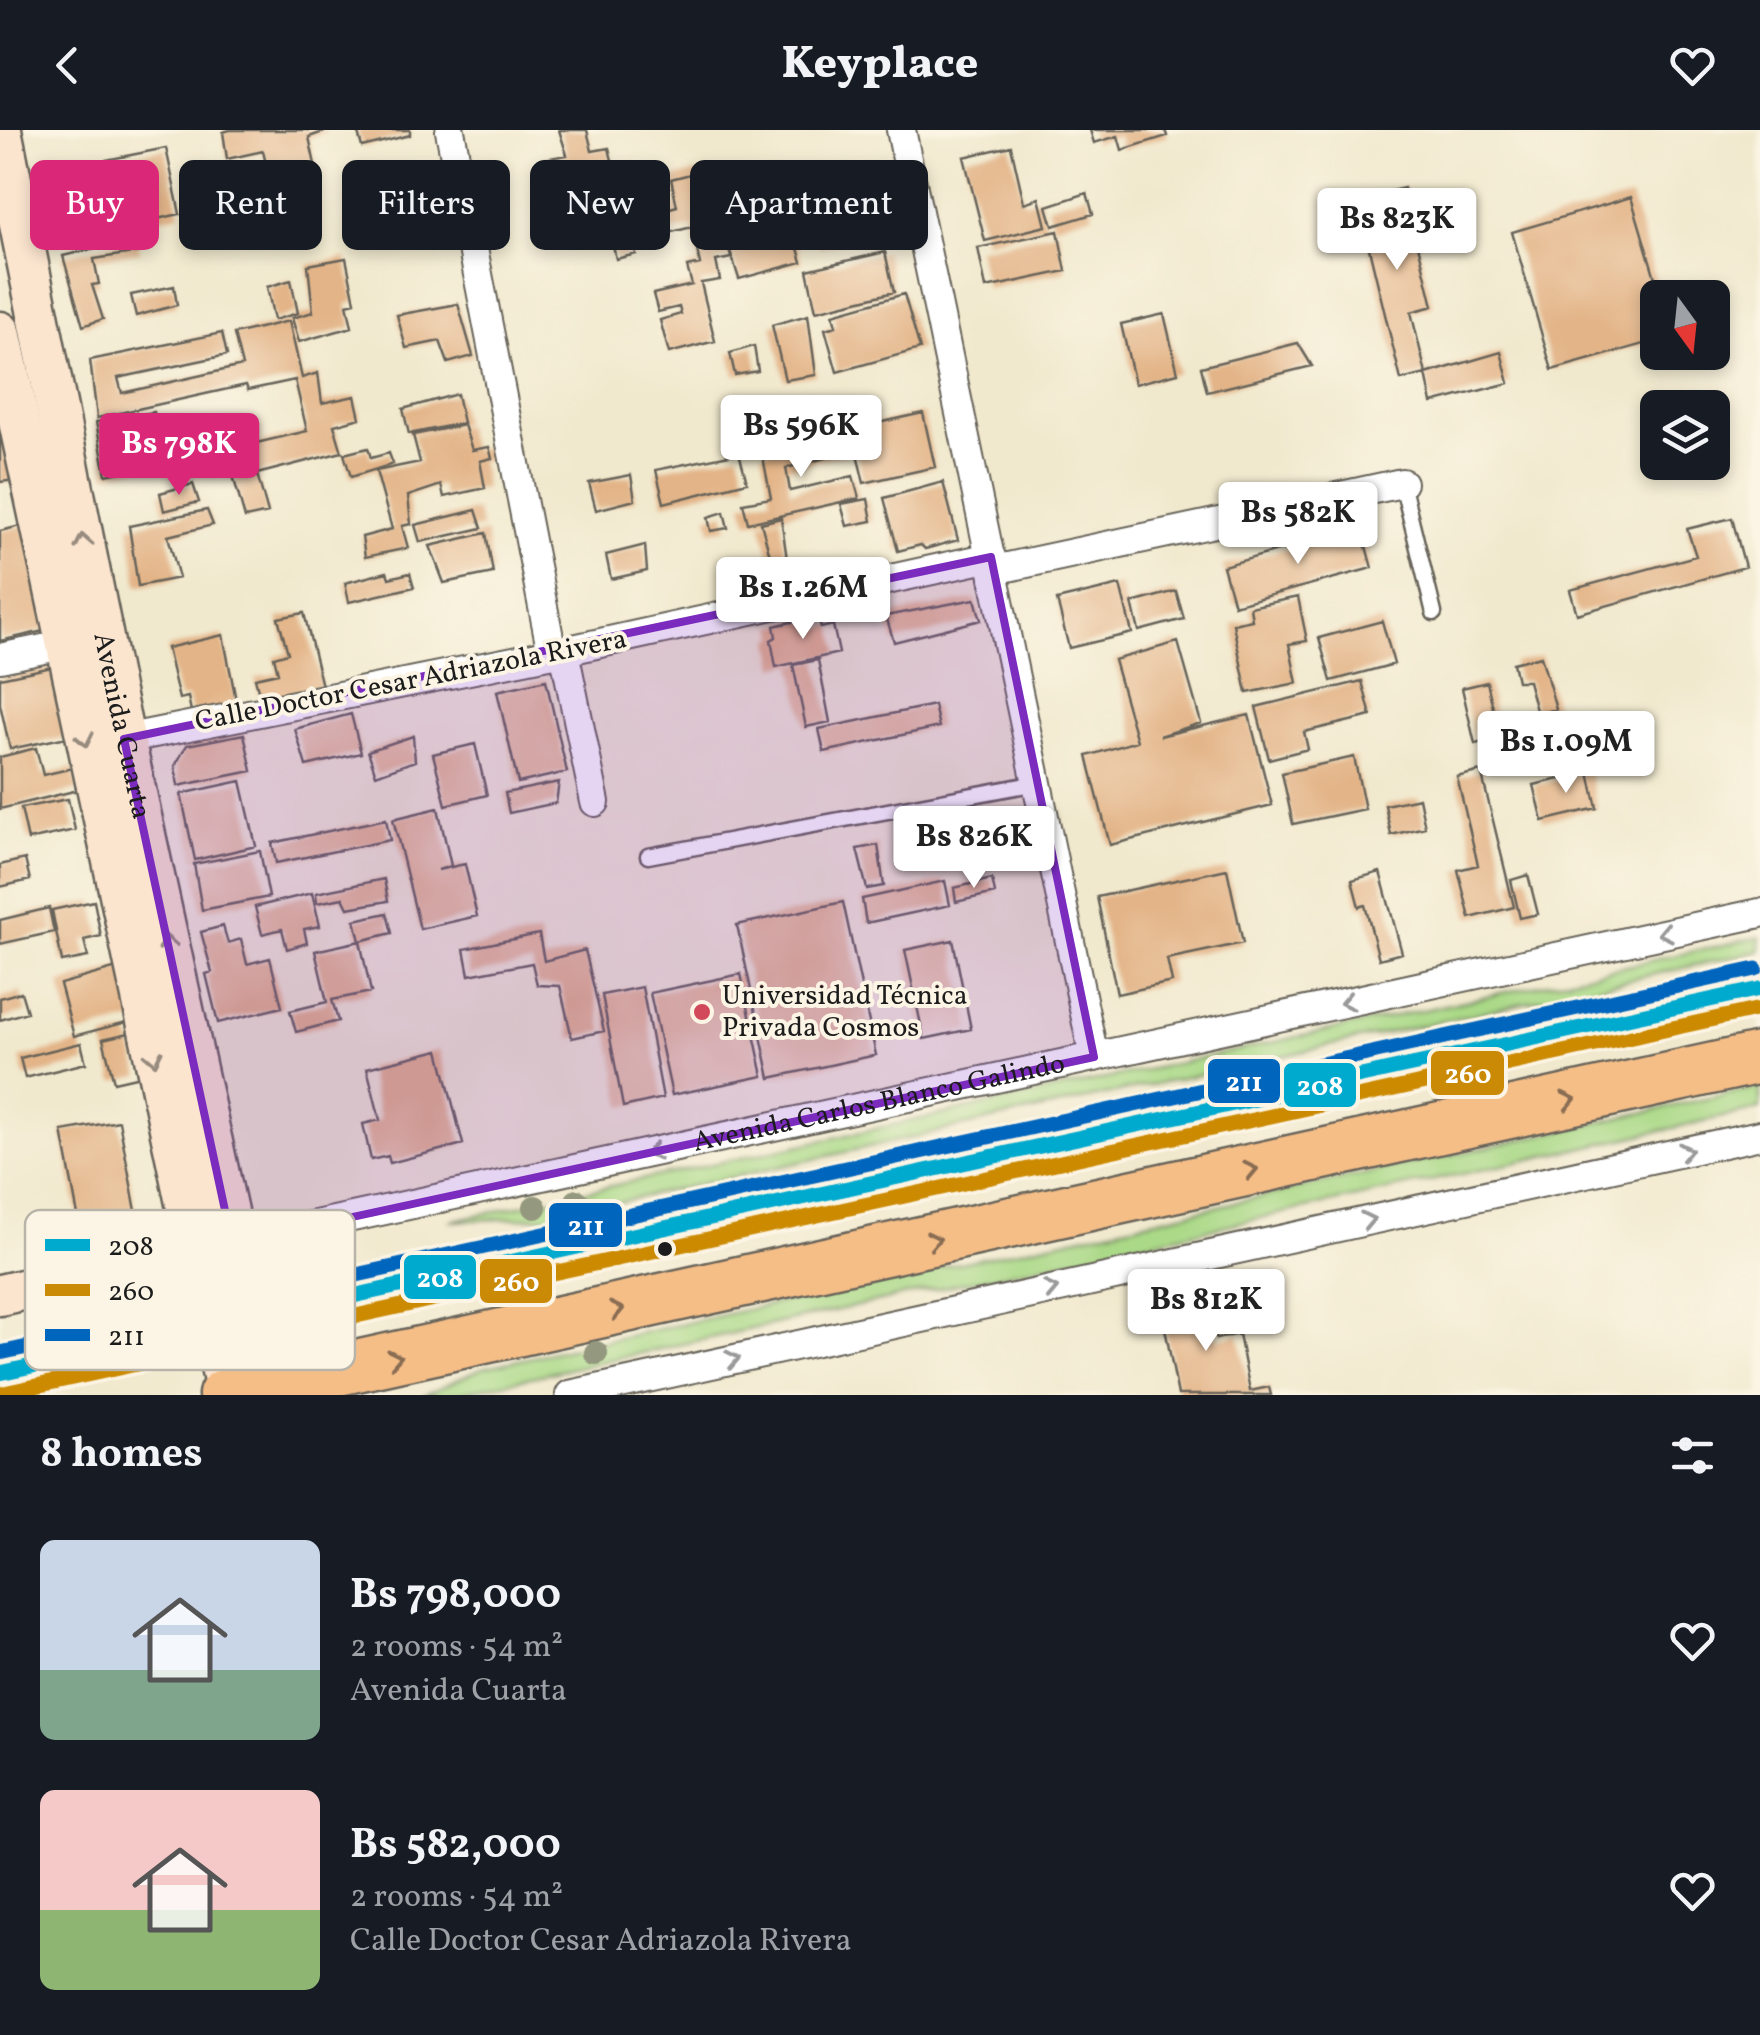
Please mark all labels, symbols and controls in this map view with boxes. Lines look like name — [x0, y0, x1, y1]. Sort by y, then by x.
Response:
text: Keyplace — [782, 34, 978, 97]
icon: back — [40, 38, 95, 93]
icon: heart — [1665, 38, 1720, 93]
chip: Buy — [30, 160, 159, 250]
chip: Rent — [179, 160, 322, 250]
chip: Filters — [342, 160, 510, 250]
chip: New — [530, 160, 670, 250]
chip: Apartment — [690, 160, 928, 250]
pin: Bs 823K — [1305, 188, 1489, 273]
text: Bs 823K — [1339, 198, 1455, 242]
north arrow — [1640, 280, 1730, 370]
map controls — [1640, 280, 1730, 480]
button: layers — [1640, 390, 1730, 480]
pin: Bs 596K — [709, 395, 893, 480]
text: Bs 596K — [743, 405, 859, 449]
pin: Bs 798K — [87, 413, 271, 498]
text: Bs 798K — [121, 423, 237, 467]
pin: Bs 582K — [1206, 482, 1390, 567]
text: Bs 582K — [1241, 492, 1355, 536]
one-way arrow — [74, 533, 95, 550]
pin: Bs 1.26M — [700, 557, 906, 642]
text: Bs 1.26M — [738, 567, 868, 611]
street label: Calle Doctor Cesar Adriazola Rivera — [192, 620, 630, 742]
street label: Avenida Cuarta — [83, 629, 161, 823]
pin: Bs 1.09M — [1463, 711, 1669, 796]
text: Bs 1.09M — [1499, 721, 1633, 765]
one-way arrow — [74, 731, 95, 748]
pin: Bs 826K — [882, 806, 1066, 891]
text: Bs 826K — [915, 816, 1033, 860]
one-way arrow — [1657, 922, 1674, 943]
one-way arrow — [158, 934, 179, 951]
place label: Universidad Técnica Privada Cosmos — [722, 977, 968, 1048]
one-way arrow — [1339, 990, 1356, 1011]
marker: Universidad Técnica Privada Cosmos — [691, 1001, 713, 1023]
street label: Avenida Carlos Blanco Galindo — [690, 1044, 1069, 1162]
one-way arrow — [142, 1049, 163, 1066]
line badge: 260 — [1429, 1049, 1506, 1097]
text: 260 — [1444, 1056, 1492, 1095]
line badge: 211 — [1206, 1057, 1282, 1105]
line badge: 208 — [1282, 1061, 1358, 1109]
text: 211 — [1225, 1064, 1263, 1103]
text: 208 — [1297, 1068, 1343, 1107]
one-way arrow — [1560, 1091, 1577, 1112]
one-way arrow — [645, 1140, 662, 1161]
one-way arrow — [1677, 1142, 1694, 1163]
one-way arrow — [1243, 1161, 1260, 1182]
line badge: 211 — [547, 1201, 624, 1249]
text: 211 — [567, 1208, 605, 1247]
legend — [25, 1210, 355, 1370]
one-way arrow — [1359, 1211, 1376, 1232]
text: 208 — [108, 1228, 154, 1267]
one-way arrow — [925, 1231, 942, 1252]
unlabelled marker — [655, 1239, 675, 1259]
line badge: 208 — [402, 1253, 478, 1301]
line badge: 260 — [478, 1257, 554, 1305]
text: 208 — [417, 1260, 463, 1299]
text: 260 — [492, 1264, 540, 1303]
pin: Bs 812K — [1114, 1269, 1298, 1354]
text: 260 — [108, 1273, 154, 1312]
text: Bs 812K — [1150, 1279, 1262, 1323]
one-way arrow — [1042, 1280, 1059, 1301]
one-way arrow — [608, 1301, 625, 1322]
text: 211 — [108, 1318, 145, 1357]
one-way arrow — [386, 1349, 403, 1370]
one-way arrow — [724, 1350, 741, 1371]
text: 8 homes — [40, 1426, 203, 1485]
icon: filters — [1665, 1428, 1720, 1483]
text: Bs 798,000 — [350, 1567, 561, 1626]
icon: home — [120, 1580, 240, 1700]
icon: heart — [1665, 1613, 1720, 1668]
text: 2 rooms · 54 m² — [350, 1626, 563, 1670]
text: Avenida Cuarta — [350, 1670, 567, 1714]
text: Bs 582,000 — [350, 1817, 561, 1876]
icon: home — [120, 1830, 240, 1950]
icon: heart — [1665, 1863, 1720, 1918]
text: 2 rooms · 54 m² — [350, 1876, 563, 1920]
text: Calle Doctor Cesar Adriazola Rivera — [350, 1920, 852, 1964]

